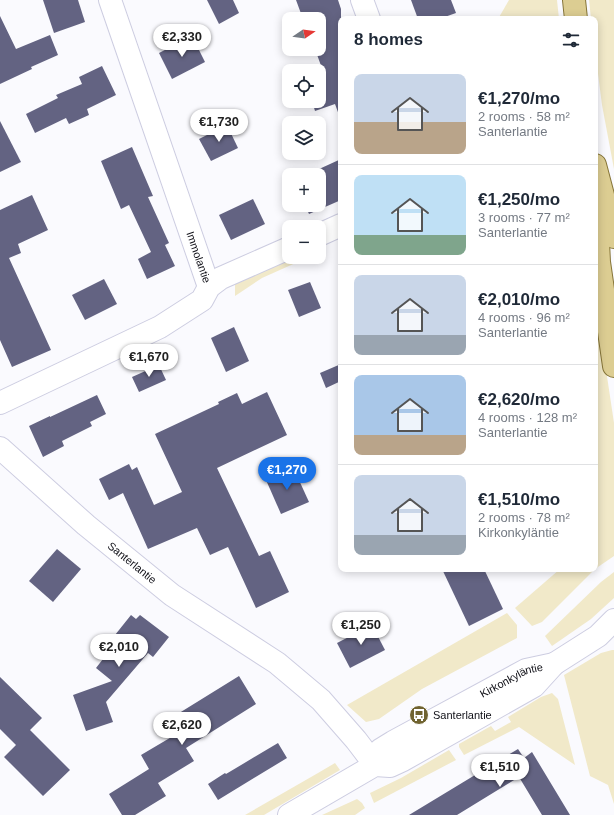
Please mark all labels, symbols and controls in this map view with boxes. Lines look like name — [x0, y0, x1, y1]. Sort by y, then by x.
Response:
north arrow — [282, 12, 326, 56]
map controls — [282, 12, 326, 264]
pin: €2,330 — [149, 24, 215, 58]
text: €2,330 — [162, 29, 202, 44]
icon: filters — [560, 29, 582, 51]
text: 8 homes — [354, 30, 423, 49]
button: locate — [282, 64, 326, 108]
text: €1,270/mo — [478, 89, 560, 108]
icon: home — [386, 90, 434, 138]
pin: €1,730 — [186, 109, 252, 143]
text: 2 rooms · 58 m² — [478, 109, 570, 124]
text: €1,730 — [199, 114, 239, 129]
button: layers — [282, 116, 326, 160]
text: Santerlantie — [478, 124, 547, 139]
button: + — [282, 168, 326, 212]
text: €1,250/mo — [478, 190, 560, 209]
icon: home — [386, 191, 434, 239]
text: 3 rooms · 77 m² — [478, 210, 570, 225]
button: − — [282, 220, 326, 264]
text: Santerlantie — [478, 225, 547, 240]
street label: Immolantie — [184, 230, 213, 285]
text: €2,010/mo — [478, 290, 560, 309]
icon: home — [386, 291, 434, 339]
text: 4 rooms · 96 m² — [478, 310, 570, 325]
text: Santerlantie — [478, 325, 547, 340]
pin: €1,670 — [116, 344, 182, 378]
text: €1,670 — [129, 349, 169, 364]
text: €2,620/mo — [478, 390, 560, 409]
icon: home — [386, 391, 434, 439]
text: 4 rooms · 128 m² — [478, 410, 577, 425]
text: Santerlantie — [478, 425, 547, 440]
pin: €1,270 — [254, 457, 320, 491]
text: €1,270 — [267, 462, 307, 477]
text: €1,510/mo — [478, 490, 560, 509]
icon: home — [386, 491, 434, 539]
text: 2 rooms · 78 m² — [478, 510, 570, 525]
text: Kirkonkyläntie — [478, 525, 559, 540]
street label: Santerlantie — [106, 539, 159, 586]
pin: €1,250 — [328, 612, 394, 646]
text: €1,250 — [341, 617, 381, 632]
pin: €2,010 — [86, 634, 152, 668]
text: €2,010 — [99, 639, 139, 654]
street label: Kirkonkyläntie — [478, 661, 544, 700]
bus stop icon: Santerlantie — [408, 704, 430, 726]
place label: Santerlantie — [433, 709, 492, 721]
pin: €2,620 — [149, 712, 215, 746]
text: €2,620 — [162, 717, 202, 732]
pin: €1,510 — [467, 754, 533, 788]
text: €1,510 — [480, 759, 520, 774]

